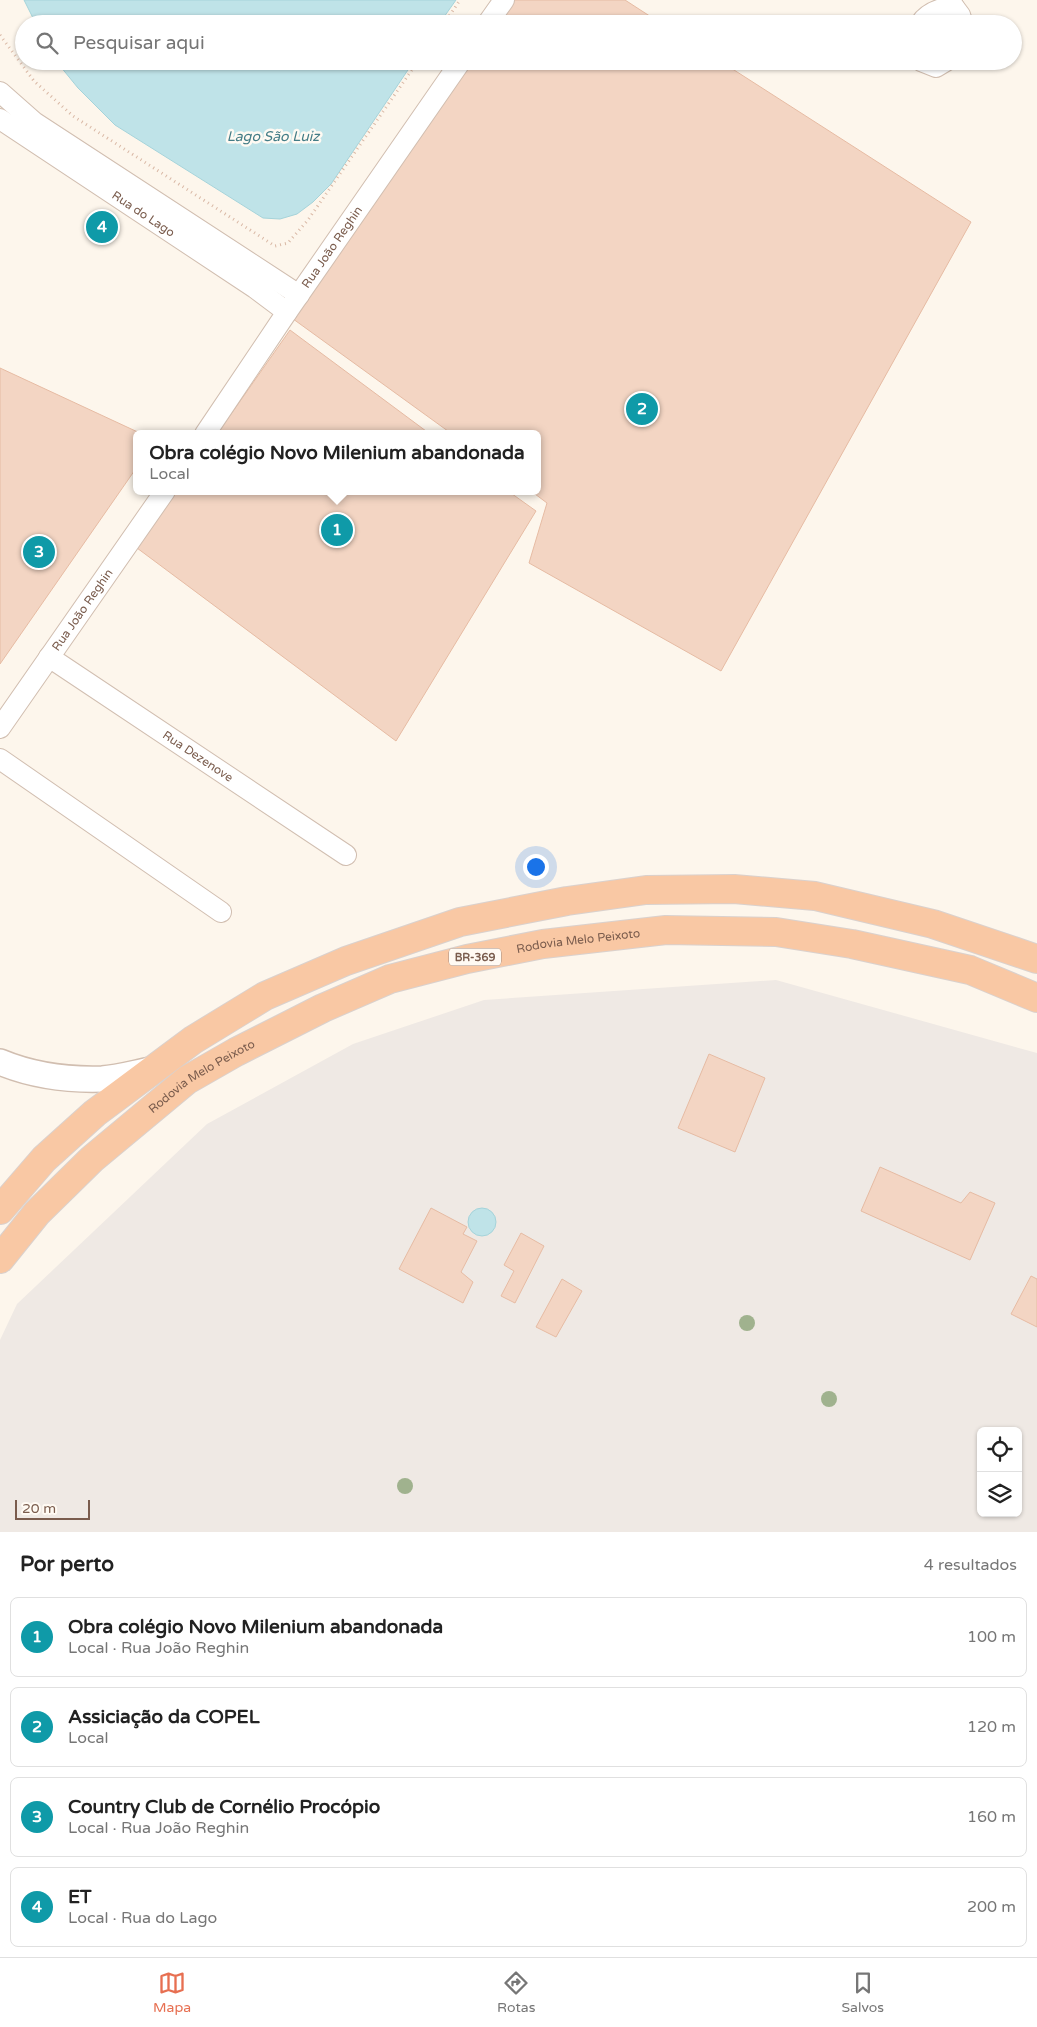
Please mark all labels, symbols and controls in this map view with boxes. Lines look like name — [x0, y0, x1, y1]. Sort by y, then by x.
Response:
search box — [15, 15, 1022, 70]
icon: search — [33, 29, 61, 57]
text: Pesquisar aqui — [73, 32, 205, 54]
water label: Lago São Luiz — [227, 128, 321, 145]
street label: Rua do Lago — [109, 188, 177, 240]
street label: Rua João Reghin — [299, 203, 365, 291]
pin: 4 — [86, 208, 118, 246]
pin: 2 — [626, 390, 658, 428]
popup — [133, 430, 541, 495]
text: Obra colégio Novo Milenium abandonada — [149, 442, 525, 464]
text: Local — [149, 464, 190, 484]
pin: 1 — [321, 511, 353, 549]
pin: 3 — [23, 533, 55, 571]
street label: Rua João Reghin — [49, 566, 116, 653]
street label: Rua Dezenove — [160, 728, 236, 785]
your location — [523, 854, 549, 880]
street label: Rodovia Melo Peixoto — [515, 926, 641, 956]
road number: BR-369 — [449, 949, 501, 966]
street label: Rodovia Melo Peixoto — [146, 1037, 257, 1116]
map controls — [977, 1427, 1022, 1517]
button: locate — [977, 1427, 1022, 1472]
button: layers — [977, 1472, 1022, 1517]
scale bar — [15, 1497, 90, 1520]
text: 20 m — [22, 1500, 56, 1517]
text: Por perto — [20, 1552, 114, 1577]
text: 4 resultados — [924, 1555, 1017, 1575]
text: Obra colégio Novo Milenium abandonada — [68, 1616, 443, 1638]
text: 1 — [32, 1627, 42, 1647]
text: 100 m — [967, 1627, 1016, 1647]
text: Local · Rua João Reghin — [68, 1638, 249, 1658]
text: Assiciação da COPEL — [68, 1706, 260, 1728]
text: 2 — [32, 1717, 42, 1737]
text: 120 m — [967, 1717, 1016, 1737]
text: Local — [68, 1728, 108, 1748]
text: Country Club de Cornélio Procópio — [68, 1796, 380, 1818]
text: 3 — [32, 1807, 42, 1827]
text: 160 m — [967, 1807, 1016, 1827]
text: Local · Rua João Reghin — [68, 1818, 249, 1838]
text: ET — [68, 1886, 92, 1908]
text: 4 — [32, 1897, 42, 1917]
text: 200 m — [967, 1897, 1016, 1917]
text: Local · Rua do Lago — [68, 1908, 217, 1928]
tab: Mapa — [153, 1969, 191, 2016]
tab: Rotas — [497, 1969, 535, 2016]
tab: Salvos — [841, 1969, 884, 2016]

